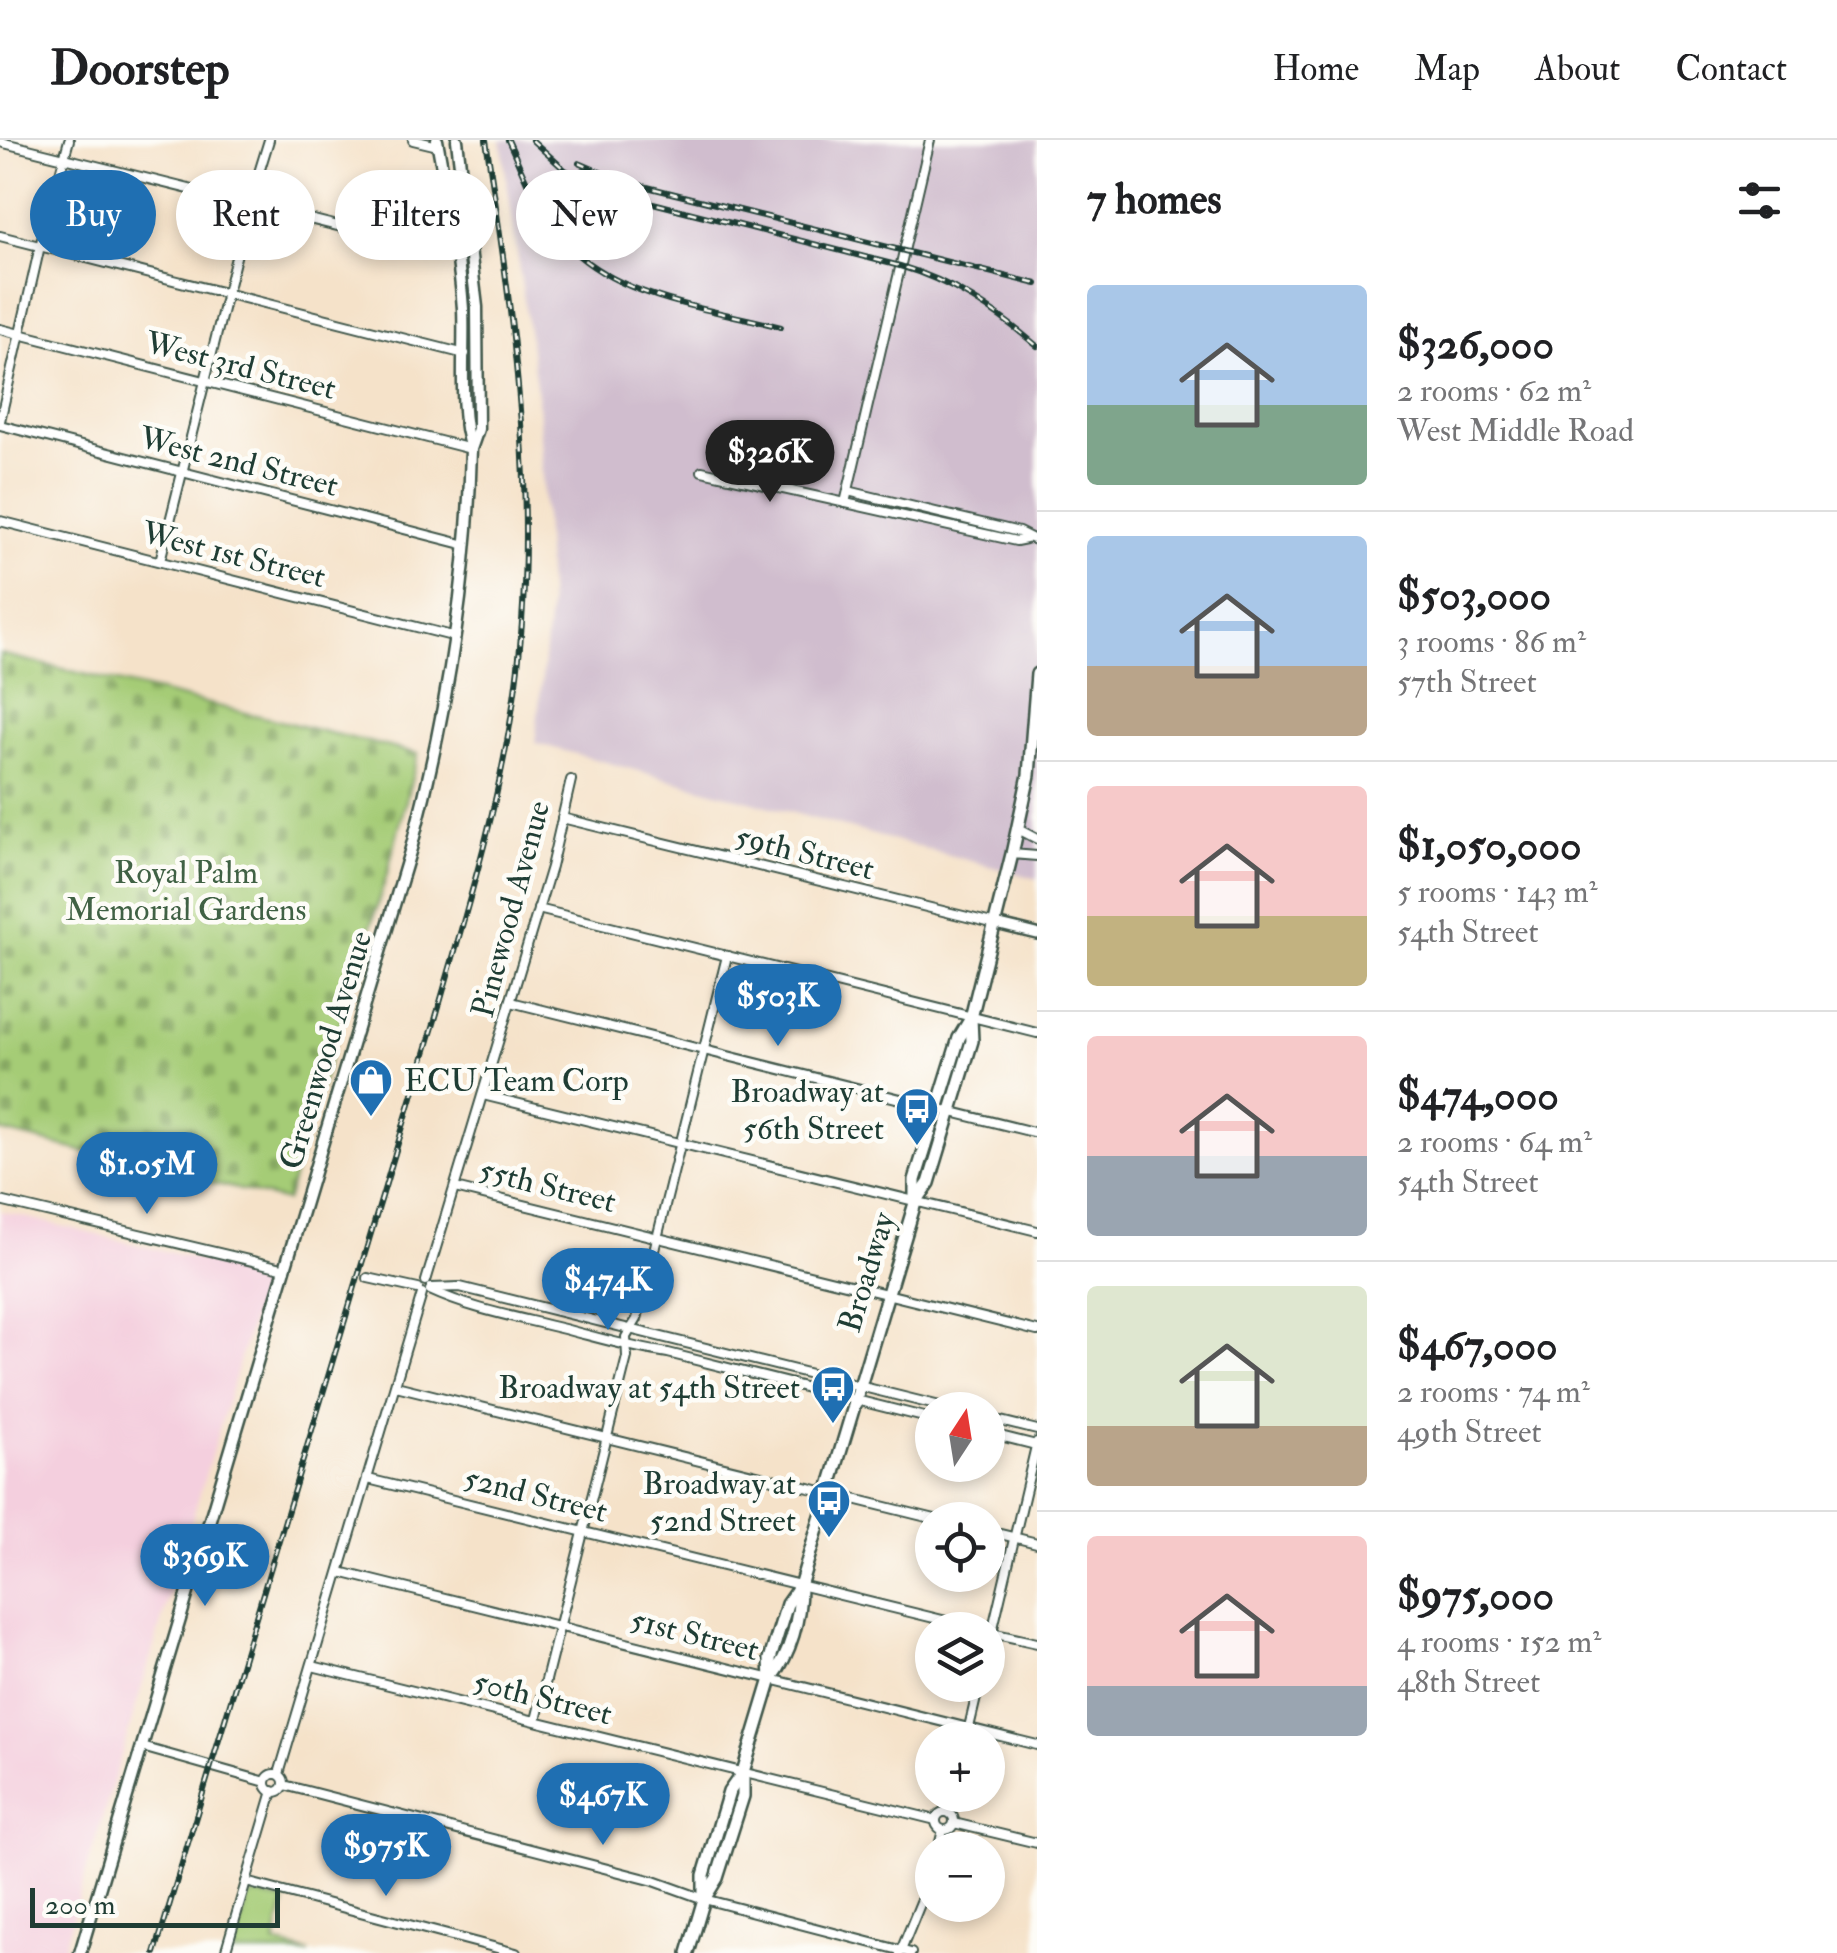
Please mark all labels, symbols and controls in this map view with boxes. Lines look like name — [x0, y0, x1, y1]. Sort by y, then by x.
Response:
text: Doorstep — [50, 39, 230, 99]
text: Home — [1272, 47, 1359, 91]
text: Map — [1414, 47, 1480, 91]
text: About — [1535, 47, 1620, 91]
text: Contact — [1675, 47, 1787, 91]
chip: Buy — [30, 170, 156, 260]
chip: Rent — [176, 170, 315, 260]
chip: Filters — [335, 170, 496, 260]
chip: New — [516, 170, 653, 260]
icon: filters — [1732, 173, 1787, 228]
text: 7 homes — [1087, 174, 1222, 226]
text: $326,000 — [1397, 319, 1554, 371]
street label: West 3rd Street — [140, 323, 340, 409]
icon: home — [1167, 325, 1287, 445]
text: 2 rooms · 62 m² — [1397, 371, 1591, 411]
text: West Middle Road — [1397, 411, 1634, 451]
street label: West 2nd Street — [134, 418, 342, 506]
pin: $326K — [700, 420, 840, 505]
text: $326K — [727, 432, 813, 472]
street label: West 1st Street — [137, 513, 330, 597]
text: $503,000 — [1397, 570, 1551, 622]
icon: home — [1167, 576, 1287, 696]
text: 3 rooms · 86 m² — [1397, 622, 1586, 662]
text: 57th Street — [1397, 662, 1537, 702]
street label: Pinewood Avenue — [463, 797, 559, 1022]
street label: 59th Street — [731, 816, 878, 889]
text: $1,050,000 — [1397, 820, 1581, 872]
icon: home — [1167, 826, 1287, 946]
park label: Royal Palm Memorial Gardens — [66, 853, 306, 930]
text: 5 rooms · 143 m² — [1397, 872, 1598, 912]
text: 54th Street — [1397, 912, 1539, 952]
street label: Greenwood Avenue — [271, 926, 381, 1174]
pin: $503K — [708, 964, 848, 1049]
text: $503K — [737, 976, 819, 1016]
shop icon: ECU Team Corp — [348, 1057, 394, 1118]
place label: ECU Team Corp — [404, 1061, 629, 1101]
text: $474,000 — [1397, 1070, 1559, 1122]
place label: Broadway at 56th Street — [730, 1072, 884, 1149]
icon: home — [1167, 1076, 1287, 1196]
bus stop icon: Broadway at 56th Street — [894, 1086, 940, 1147]
text: 2 rooms · 64 m² — [1397, 1122, 1592, 1162]
pin: $1.05M — [66, 1132, 228, 1217]
text: $1.05M — [98, 1144, 196, 1184]
street label: 55th Street — [475, 1150, 620, 1222]
text: 54th Street — [1397, 1162, 1539, 1202]
street label: Broadway — [830, 1207, 904, 1337]
pin: $474K — [538, 1248, 678, 1333]
text: $474K — [564, 1260, 652, 1300]
text: $467,000 — [1397, 1320, 1558, 1372]
icon: home — [1167, 1326, 1287, 1446]
bus stop icon: Broadway at 54th Street — [810, 1364, 856, 1425]
place label: Broadway at 54th Street — [498, 1368, 800, 1408]
text: 2 rooms · 74 m² — [1397, 1372, 1590, 1412]
north arrow — [915, 1392, 1005, 1482]
map controls — [915, 1392, 1005, 1922]
text: 49th Street — [1397, 1412, 1542, 1452]
street label: 52nd Street — [460, 1458, 612, 1532]
place label: Broadway at 52nd Street — [642, 1464, 796, 1541]
bus stop icon: Broadway at 52nd Street — [806, 1478, 852, 1539]
button: locate — [915, 1502, 1005, 1592]
pin: $369K — [135, 1524, 275, 1609]
text: $369K — [162, 1536, 248, 1576]
text: $975,000 — [1397, 1570, 1554, 1622]
icon: home — [1167, 1576, 1287, 1696]
street label: 51st Street — [627, 1600, 763, 1670]
button: layers — [915, 1612, 1005, 1702]
text: 4 rooms · 152 m² — [1397, 1622, 1601, 1662]
street label: 50th Street — [469, 1661, 616, 1734]
text: 48th Street — [1397, 1662, 1540, 1702]
button: + — [915, 1722, 1005, 1812]
pin: $467K — [533, 1763, 673, 1848]
text: $467K — [559, 1775, 647, 1815]
pin: $975K — [316, 1814, 456, 1899]
text: $975K — [343, 1826, 429, 1866]
button: − — [915, 1832, 1005, 1922]
scale bar — [30, 1883, 280, 1928]
text: 200 m — [45, 1888, 116, 1923]

